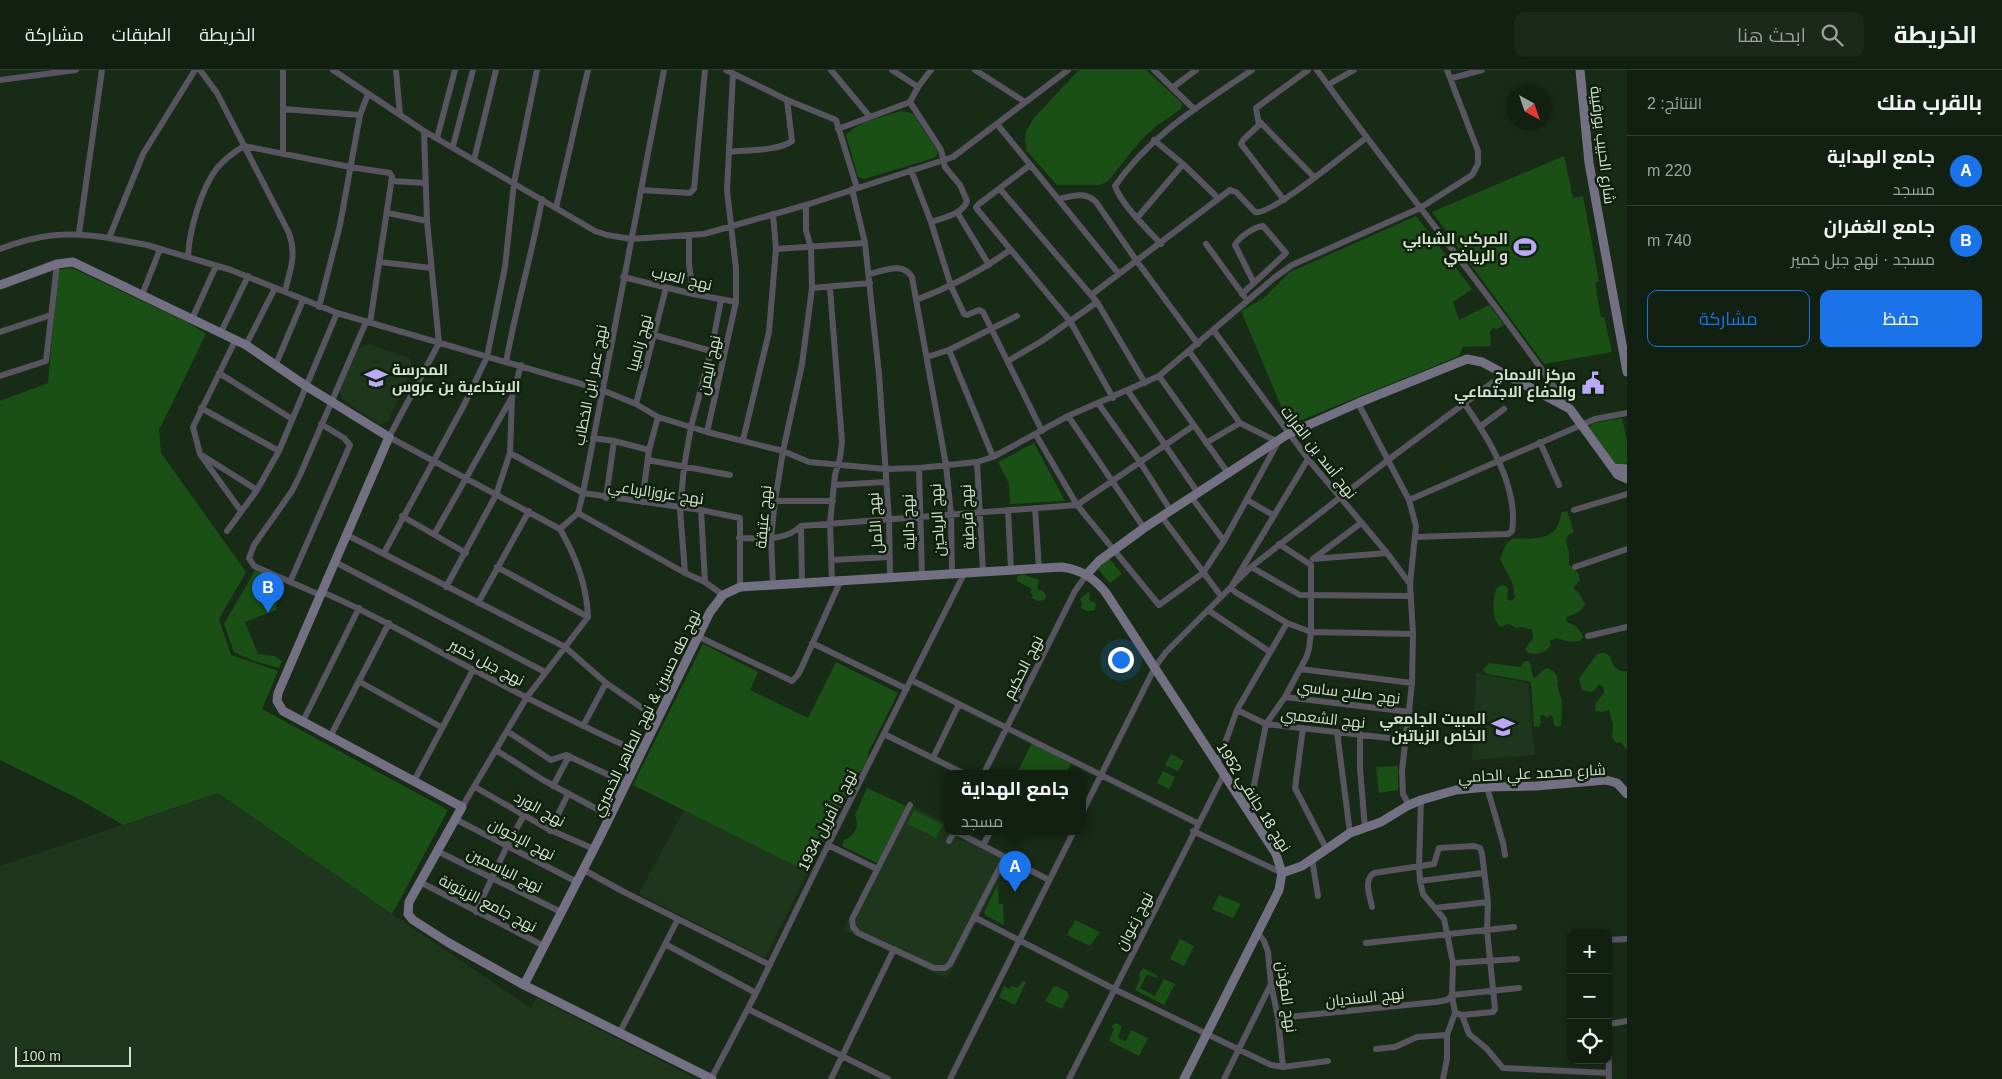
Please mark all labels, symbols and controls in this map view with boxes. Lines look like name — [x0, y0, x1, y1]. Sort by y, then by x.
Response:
search box — [1514, 12, 1864, 57]
icon: search — [1818, 21, 1846, 49]
text: الخريطة — [1894, 21, 1977, 48]
text: مشاركة — [25, 25, 84, 45]
text: الطبقات — [112, 25, 171, 45]
text: الخريطة — [199, 25, 256, 45]
text: ابحث هنا — [1737, 25, 1806, 46]
north arrow — [1507, 85, 1552, 130]
street label: شارع الحبيب بورقيبة — [1584, 85, 1619, 205]
text: بالقرب منك — [1877, 91, 1982, 114]
text: النتائج: 2 — [1647, 95, 1702, 112]
text: جامع الهداية — [1827, 146, 1935, 167]
text: 220 m — [1647, 162, 1691, 179]
text: A — [1960, 162, 1972, 179]
text: مسجد — [1893, 181, 1935, 198]
text: جامع الغفران — [1824, 216, 1935, 237]
place label: المركب الشبابي و الرياضي — [1403, 230, 1508, 267]
text: 740 m — [1647, 232, 1691, 249]
text: B — [1960, 232, 1972, 249]
sports icon: المركب الشبابي و الرياضي — [1512, 234, 1538, 260]
text: مسجد · نهج جبل خمير — [1791, 251, 1935, 268]
street label: نهج العرب — [649, 263, 714, 296]
button: مشاركة — [1647, 290, 1810, 347]
button: حفظ — [1820, 290, 1982, 347]
street label: نهج زامبيا — [623, 313, 658, 374]
street label: نهج عمر ابن الخطاب — [570, 323, 613, 447]
street label: نهج اليمن — [694, 334, 727, 397]
place label: المدرسة الابتداءية بن عروس — [392, 361, 521, 396]
school or university icon: المدرسة الابتداءية بن عروس — [363, 365, 389, 391]
place label: مركز الادماج والدفاع الاجتماعي — [1454, 366, 1576, 404]
public building icon: مركز الادماج والدفاع الاجتماعي — [1580, 370, 1606, 396]
street label: نهج أسد بن الفرات — [1275, 402, 1361, 504]
street label: نهج عزوزالرباعي — [607, 477, 705, 511]
street label: نهج الرياحين — [927, 483, 950, 557]
street label: نهج قرطبة — [957, 484, 980, 550]
street label: نهج عتيقة — [752, 485, 777, 550]
street label: نهج الأمل — [864, 492, 889, 554]
street label: نهج دالية — [899, 494, 920, 550]
pin: B — [252, 572, 284, 613]
street label: نهج طه حسين & نهج الطاهر الخميري — [588, 607, 707, 821]
street label: نهج الحكيم — [1000, 632, 1049, 703]
street label: نهج جبل خمير — [444, 635, 527, 691]
your location — [1108, 647, 1134, 673]
street label: نهج صلاح ساسي — [1296, 677, 1402, 711]
street label: نهج الشعمبي — [1279, 705, 1366, 735]
place label: المبيت الجامعي الخاص الزياتين — [1379, 710, 1486, 745]
school or university icon: المبيت الجامعي الخاص الزياتين — [1490, 714, 1516, 740]
street label: نهج 18 جانفي 1952 — [1210, 739, 1294, 857]
street label: شارع محمد علي الحامي — [1458, 761, 1606, 789]
street label: نهج 9 أفريل 1934 — [793, 766, 862, 875]
popup — [944, 770, 1086, 835]
text: جامع الهداية — [961, 778, 1069, 799]
street label: نهج الورد — [510, 788, 568, 833]
text: مسجد — [961, 813, 1003, 830]
street label: نهج الإخوان — [485, 815, 558, 866]
street label: نهج الياسمين — [463, 844, 546, 898]
pin: A — [999, 851, 1031, 892]
street label: نهج جامع الزيتونة — [435, 871, 540, 938]
street label: نهج زغوان — [1112, 889, 1159, 954]
map controls — [1567, 929, 1612, 1064]
button: + — [1567, 929, 1612, 974]
street label: نهج المؤذن — [1271, 960, 1300, 1034]
button: − — [1567, 974, 1612, 1019]
street label: نهج السنديان — [1325, 984, 1406, 1013]
button: locate — [1567, 1019, 1612, 1064]
scale bar — [15, 1044, 131, 1067]
text: 100 m — [22, 1048, 61, 1064]

